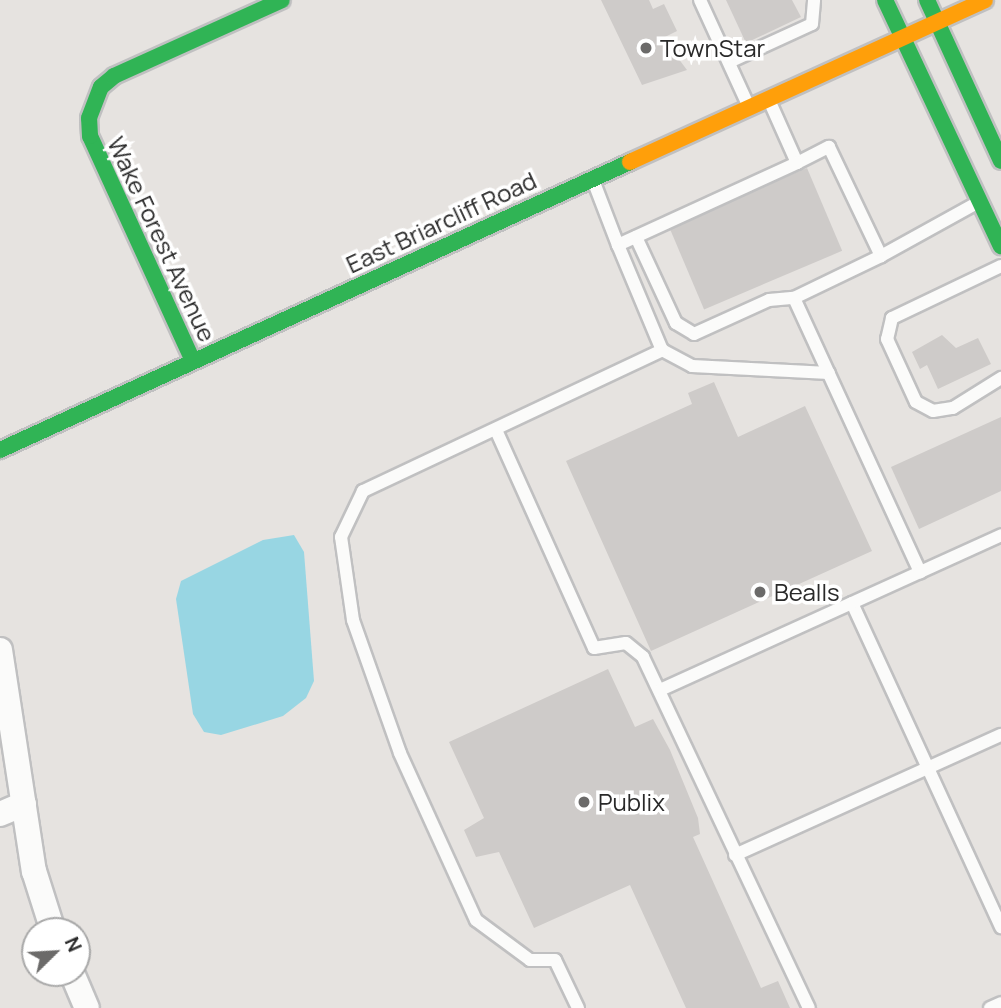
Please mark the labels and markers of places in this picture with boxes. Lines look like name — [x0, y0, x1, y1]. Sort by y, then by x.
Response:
place label: TownStar — [660, 34, 765, 62]
marker: TownStar — [638, 40, 654, 56]
place label: Bealls — [774, 578, 840, 606]
marker: Bealls — [752, 584, 768, 600]
place label: Publix — [598, 788, 665, 816]
marker: Publix — [576, 794, 592, 810]

